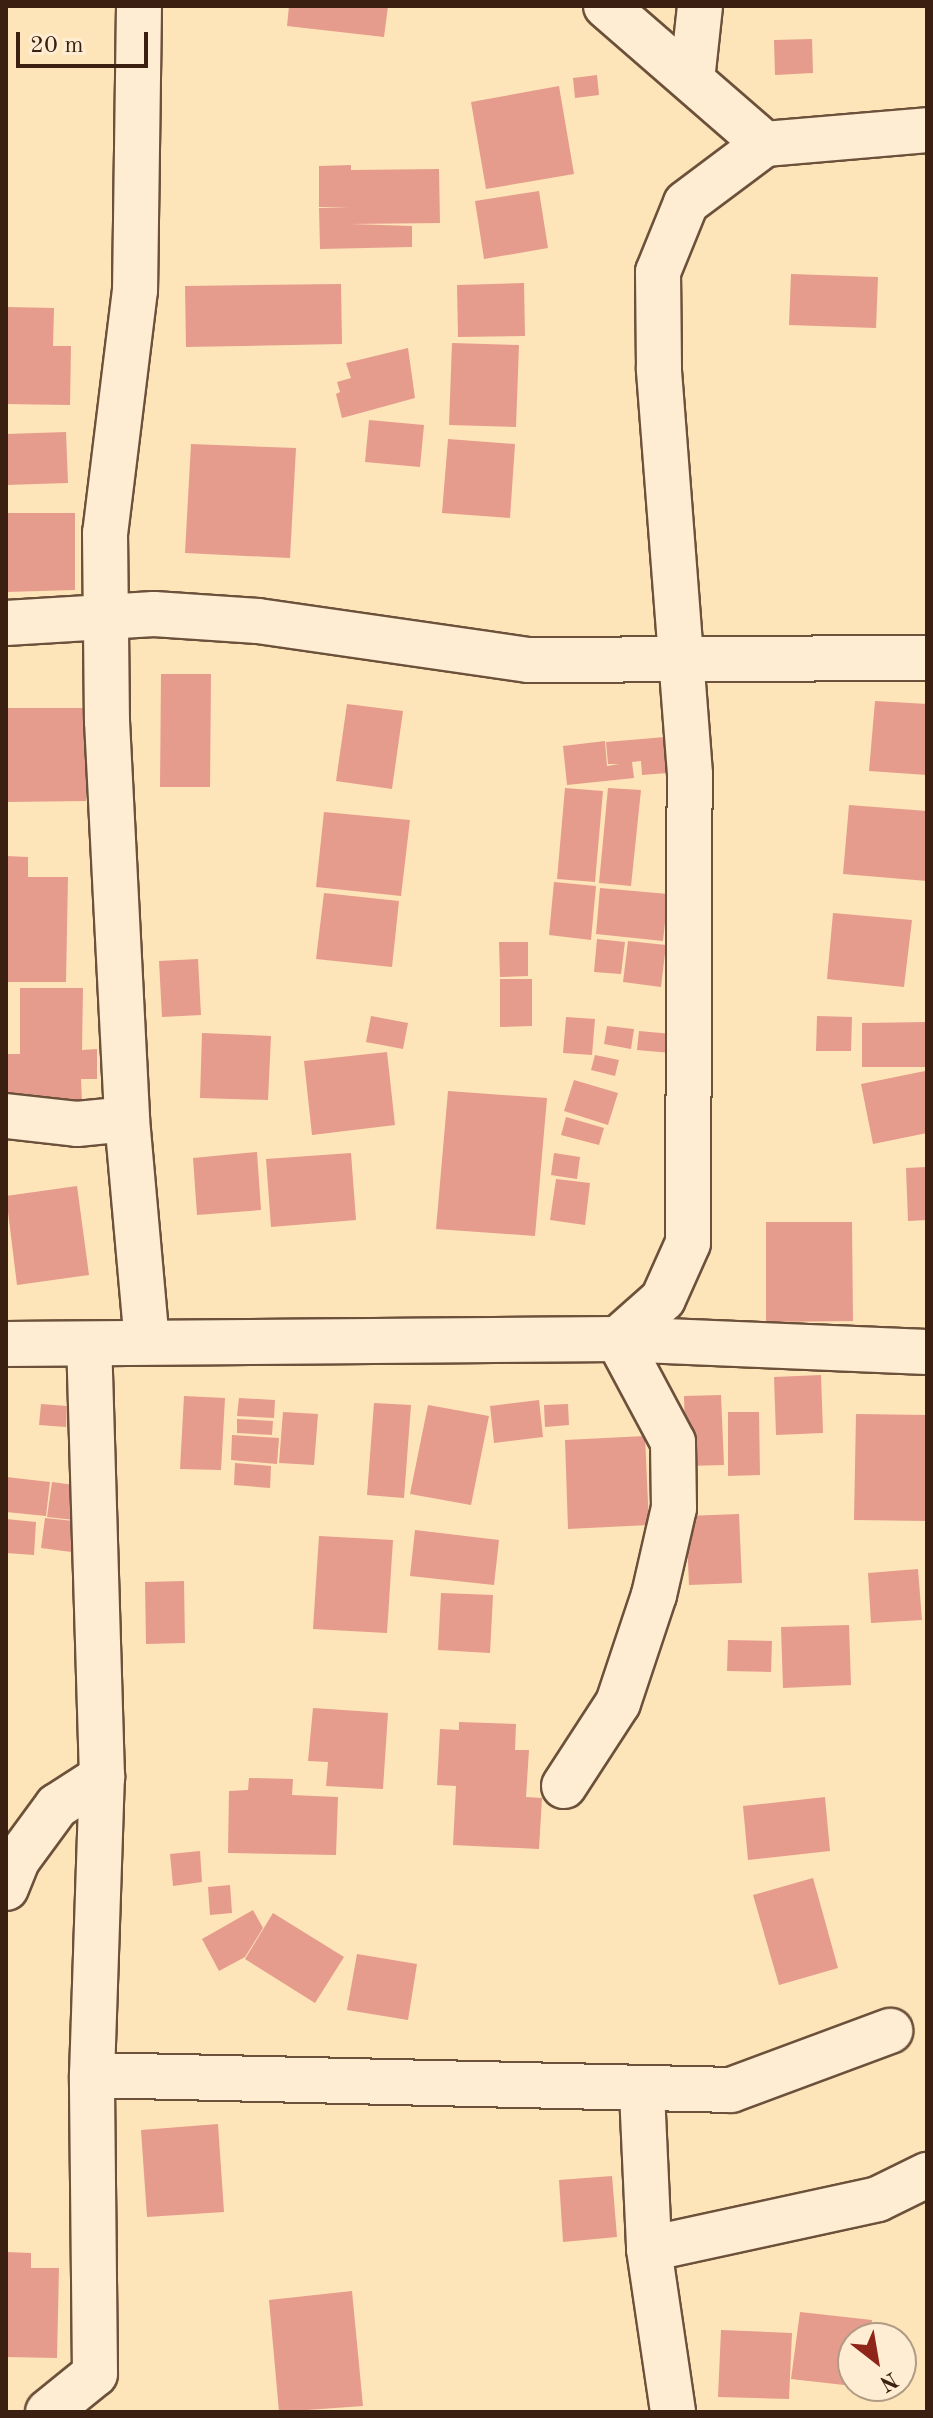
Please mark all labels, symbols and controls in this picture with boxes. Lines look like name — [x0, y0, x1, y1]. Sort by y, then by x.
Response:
scale bar — [20, 16, 152, 66]
text: 20 m — [30, 34, 84, 58]
north arrow — [837, 2322, 917, 2402]
text: N — [875, 2367, 901, 2395]

